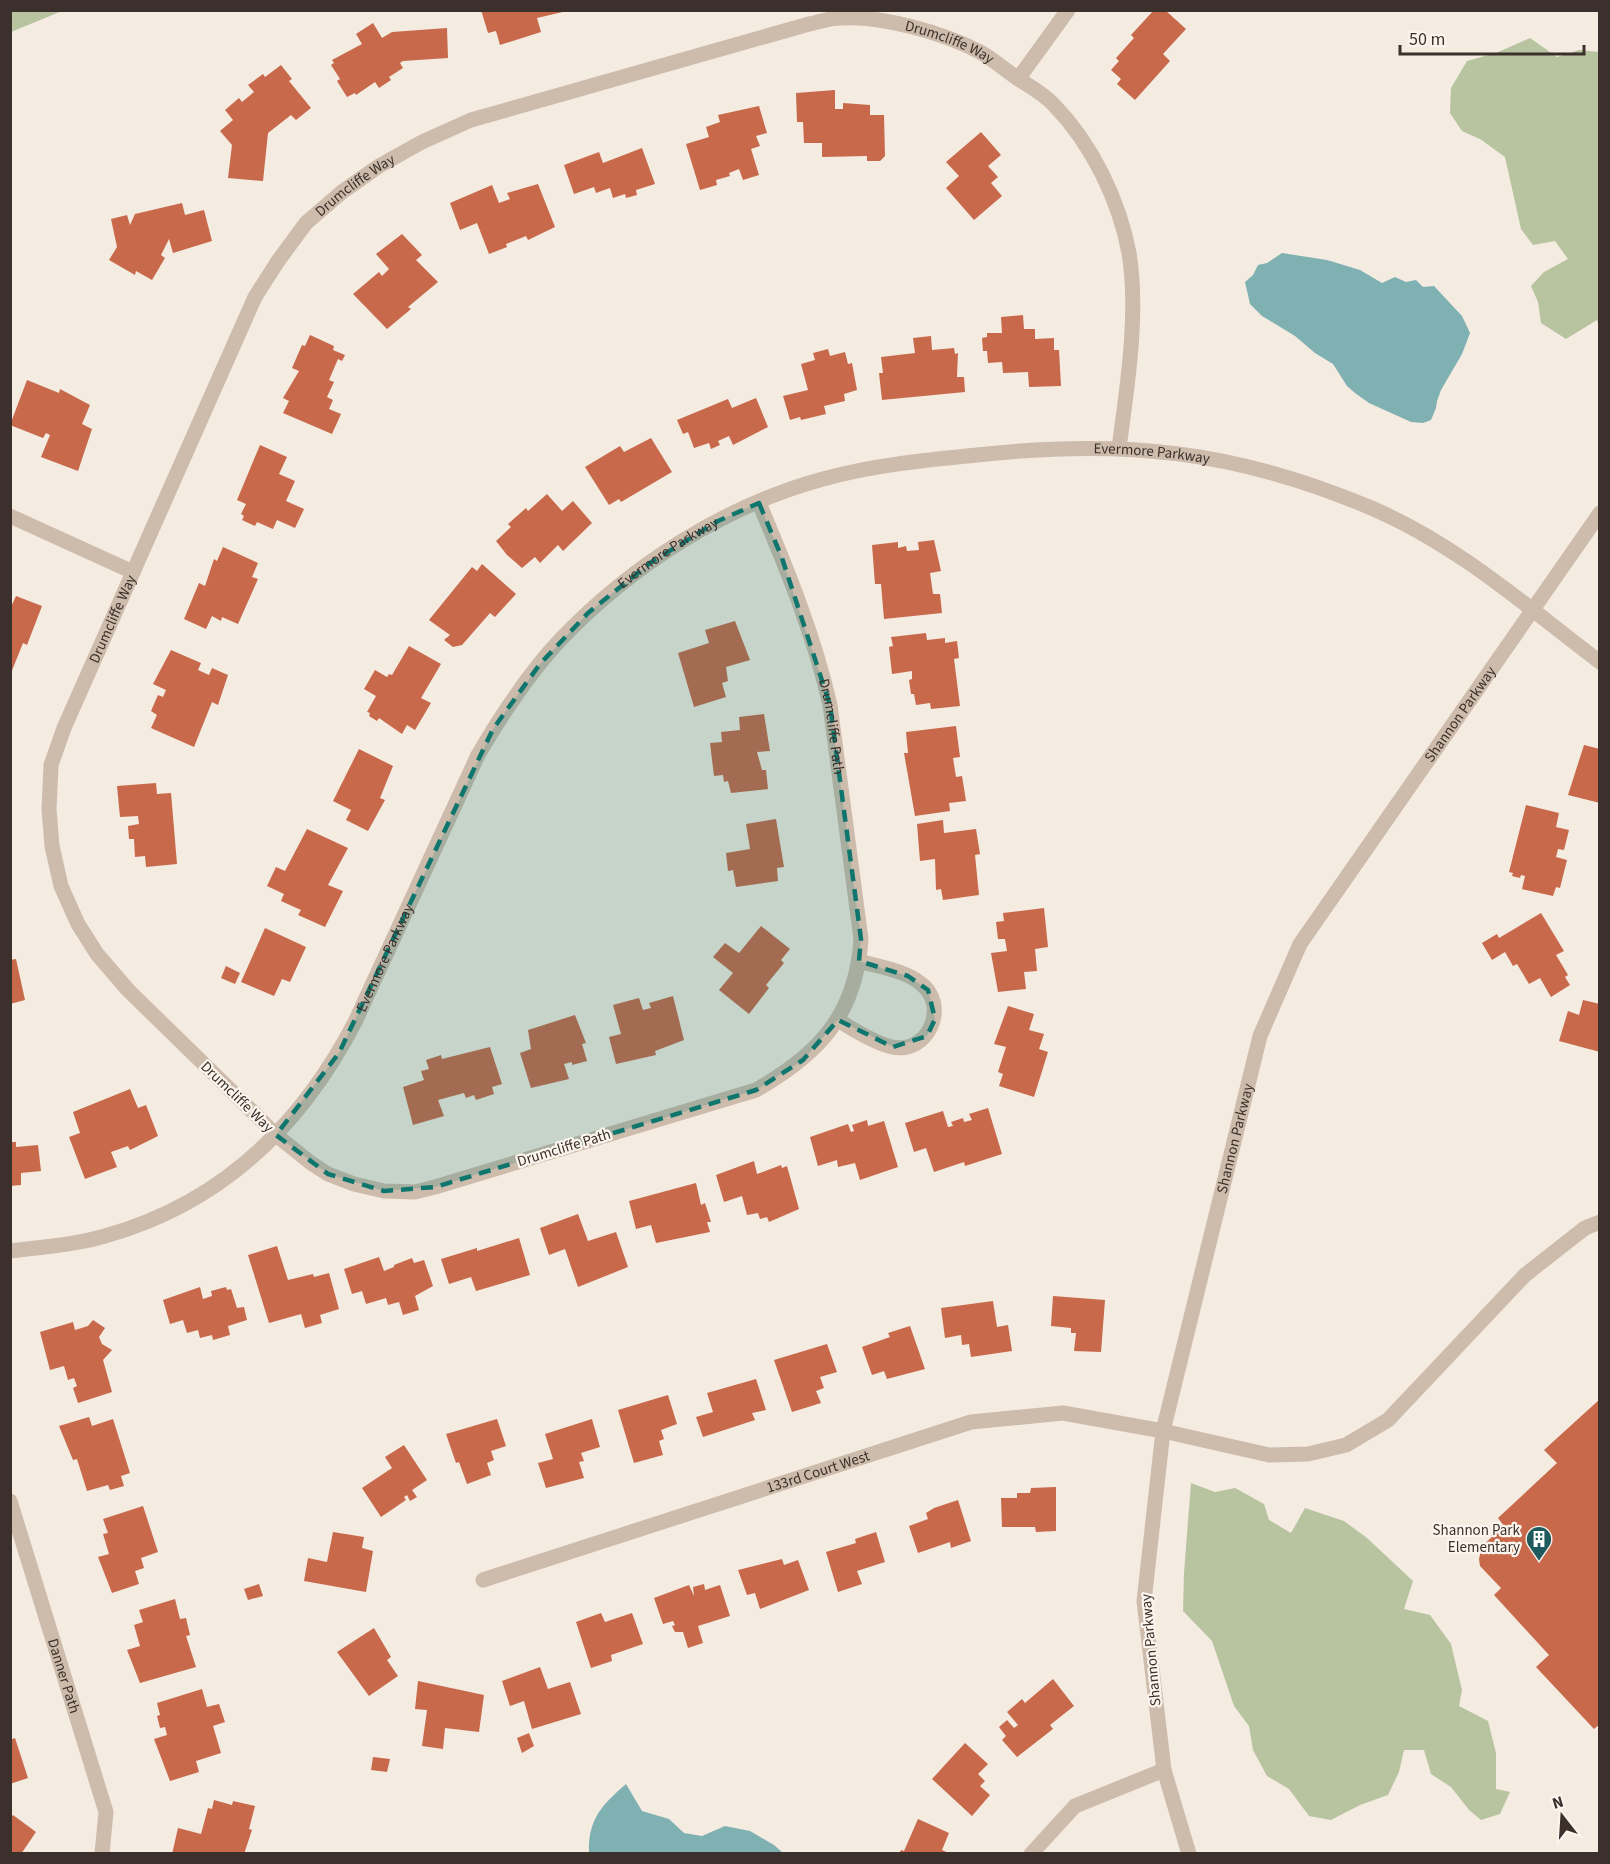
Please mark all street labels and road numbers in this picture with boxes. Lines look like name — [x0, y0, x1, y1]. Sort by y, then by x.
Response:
street label: Drumcliffe Way — [903, 15, 999, 69]
street label: Drumcliffe Way — [310, 149, 399, 221]
street label: Evermore Parkway — [1093, 438, 1212, 469]
street label: Evermore Parkway — [613, 512, 722, 594]
street label: Drumcliffe Way — [84, 571, 141, 666]
street label: Shannon Parkway — [1419, 662, 1501, 766]
street label: Drumcliffe Path — [813, 676, 850, 776]
street label: Evermore Parkway — [351, 900, 419, 1015]
street label: Drumcliffe Way — [196, 1057, 278, 1137]
street label: Shannon Parkway — [1211, 1081, 1258, 1196]
street label: Drumcliffe Path — [515, 1124, 613, 1172]
street label: 133rd Court West — [764, 1445, 872, 1498]
street label: Shannon Parkway — [1136, 1593, 1166, 1707]
street label: Danner Path — [43, 1636, 85, 1716]

